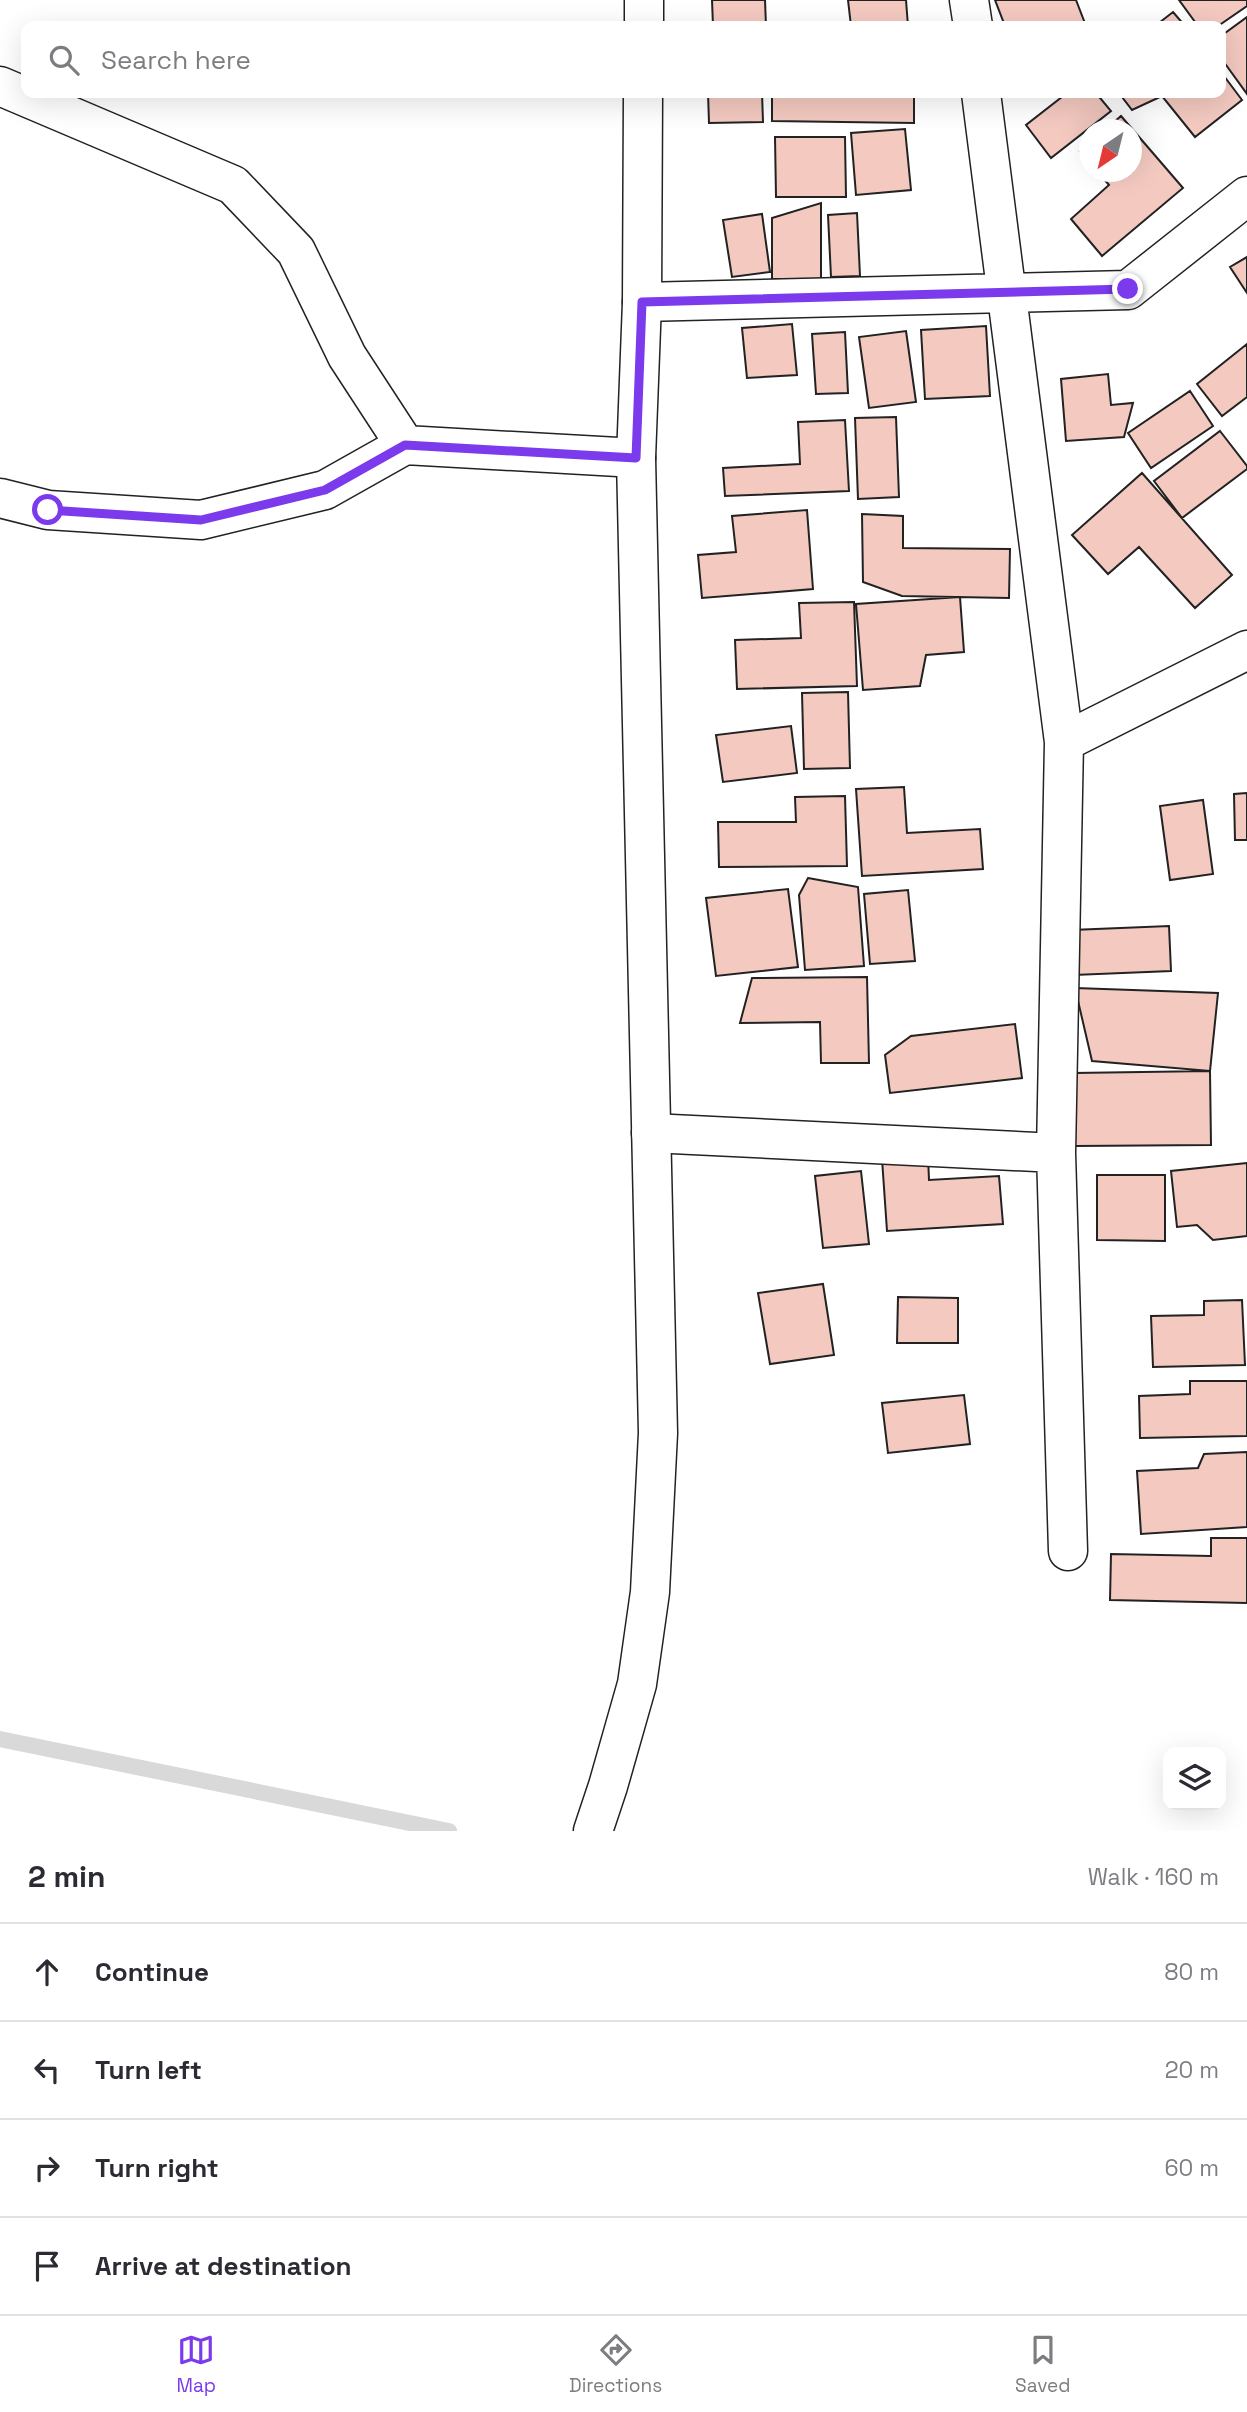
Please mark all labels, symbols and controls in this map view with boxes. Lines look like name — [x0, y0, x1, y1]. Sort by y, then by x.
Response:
search box — [21, 21, 1226, 98]
icon: search — [45, 41, 83, 79]
text: Search here — [101, 43, 251, 77]
north arrow — [1079, 119, 1142, 182]
route end — [1112, 273, 1143, 304]
route start — [32, 494, 63, 525]
map controls — [1163, 1747, 1226, 1810]
button: layers — [1163, 1747, 1226, 1810]
text: 2 min — [28, 1857, 106, 1896]
text: Walk · 160 m — [1088, 1862, 1219, 1892]
icon: ahead — [28, 1953, 66, 1991]
text: Continue — [95, 1955, 209, 1989]
text: 80 m — [1164, 1957, 1219, 1987]
icon: left — [28, 2051, 66, 2089]
text: Turn left — [95, 2053, 202, 2087]
text: 20 m — [1165, 2055, 1219, 2085]
icon: right — [28, 2149, 66, 2187]
text: Turn right — [95, 2151, 219, 2185]
text: 60 m — [1164, 2153, 1219, 2183]
icon: arrive — [28, 2247, 66, 2285]
text: Arrive at destination — [95, 2249, 352, 2283]
tab: Map — [176, 2331, 216, 2398]
tab: Directions — [569, 2331, 662, 2398]
tab: Saved — [1015, 2331, 1071, 2398]

